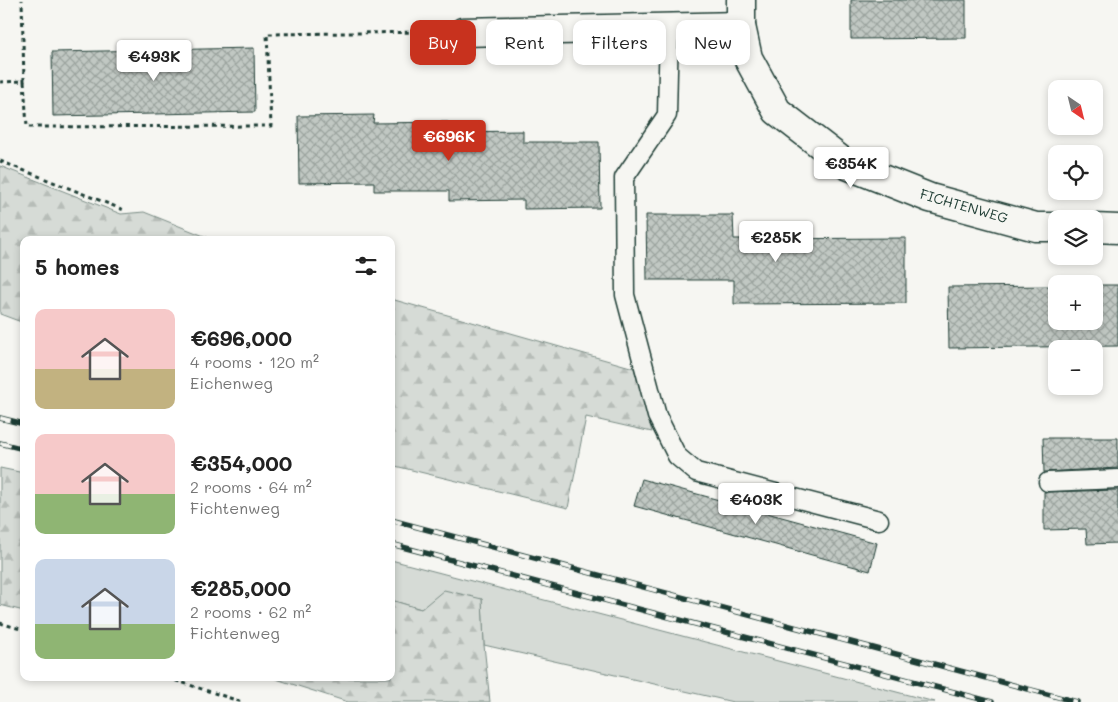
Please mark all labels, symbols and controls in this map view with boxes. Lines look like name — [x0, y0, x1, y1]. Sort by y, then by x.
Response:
chip: Buy — [410, 20, 476, 65]
chip: Rent — [486, 20, 563, 65]
chip: Filters — [573, 20, 666, 65]
chip: New — [676, 20, 750, 65]
pin: €493K — [119, 39, 189, 82]
text: €493K — [128, 45, 180, 66]
north arrow — [1048, 80, 1102, 135]
map controls — [1048, 80, 1103, 395]
pin: €696K — [414, 120, 484, 162]
text: €696K — [423, 125, 475, 146]
button: locate — [1048, 145, 1103, 200]
pin: €354K — [816, 146, 886, 189]
text: €354K — [825, 152, 877, 173]
street label: FICHTENWEG — [918, 184, 1010, 227]
button: layers — [1048, 210, 1103, 265]
pin: €285K — [741, 220, 811, 263]
text: €285K — [750, 226, 802, 247]
icon: filters — [352, 252, 380, 280]
text: 5 homes — [35, 253, 120, 280]
button: + — [1048, 275, 1103, 330]
text: €696,000 — [190, 324, 292, 351]
icon: home — [75, 329, 135, 389]
button: − — [1048, 340, 1103, 395]
text: 4 rooms · 120 m² — [190, 351, 319, 372]
text: Eichenweg — [190, 372, 273, 393]
text: €354,000 — [190, 449, 292, 476]
icon: home — [75, 454, 135, 514]
text: 2 rooms · 64 m² — [190, 476, 312, 497]
pin: €403K — [721, 482, 791, 525]
text: €403K — [729, 488, 783, 509]
text: Fichtenweg — [190, 497, 280, 518]
text: €285,000 — [190, 574, 291, 601]
icon: home — [75, 579, 135, 639]
text: 2 rooms · 62 m² — [190, 601, 311, 622]
text: Fichtenweg — [190, 622, 280, 643]

